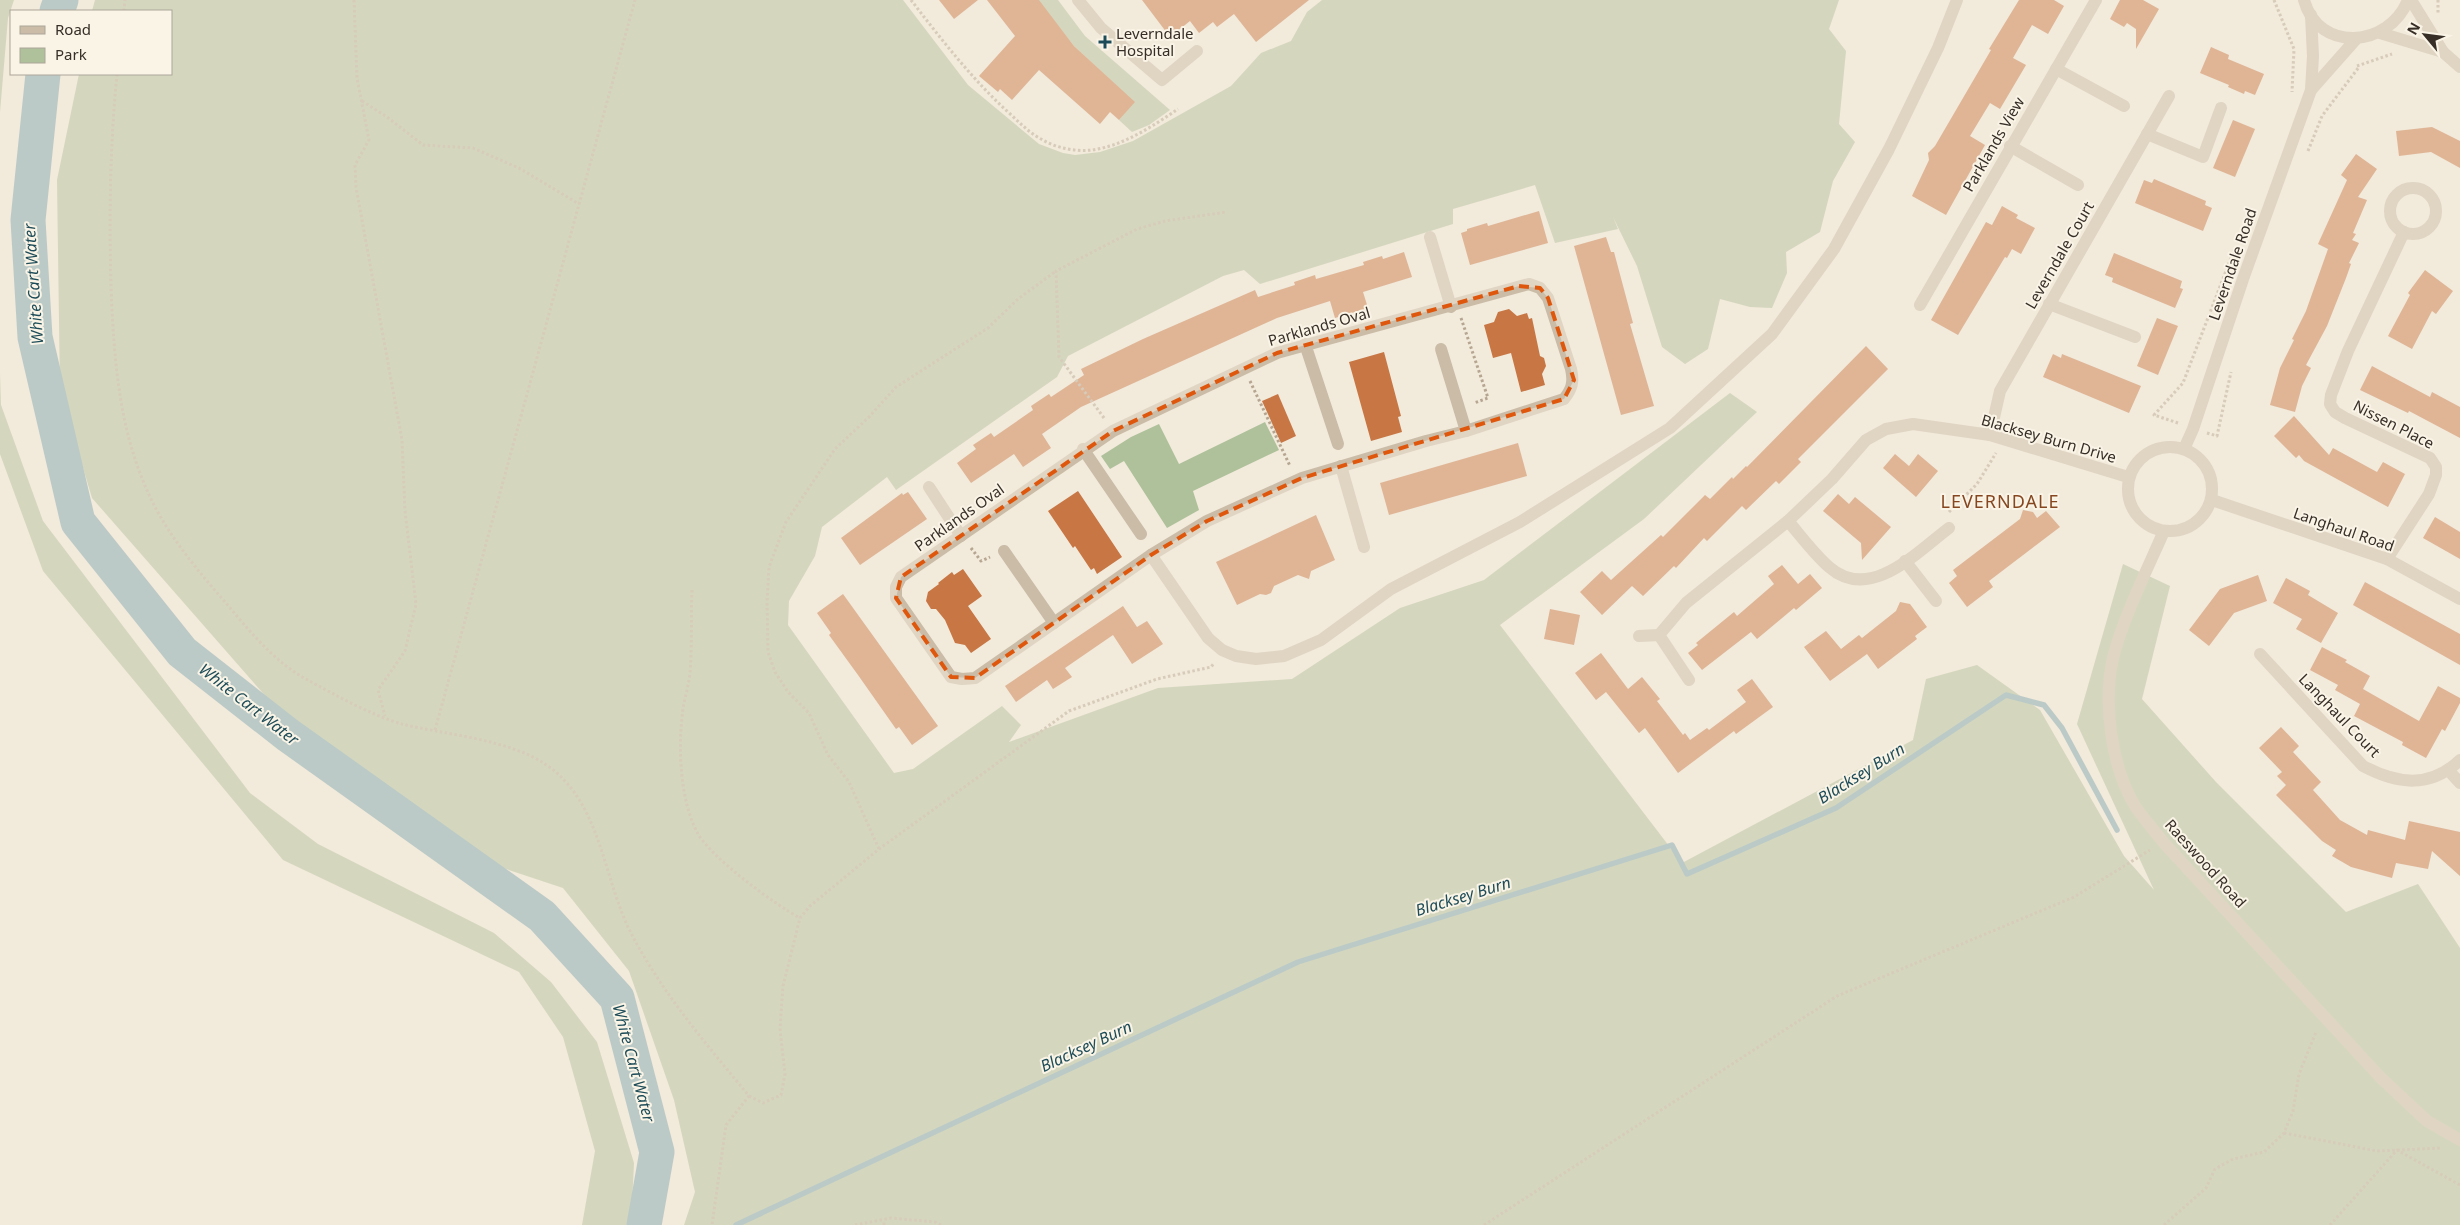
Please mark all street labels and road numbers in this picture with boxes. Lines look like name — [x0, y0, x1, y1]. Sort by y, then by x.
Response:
street label: Parklands View — [1958, 93, 2028, 195]
street label: Leverndale Court — [2020, 197, 2098, 312]
street label: Leverndale Road — [2203, 205, 2261, 323]
street label: Parklands Oval — [1266, 302, 1372, 350]
street label: Nissen Place — [2350, 395, 2438, 453]
street label: Blacksey Burn Drive — [1979, 409, 2119, 467]
street label: Parklands Oval — [910, 479, 1008, 555]
street label: Langhaul Road — [2291, 502, 2397, 556]
street label: Langhaul Court — [2295, 669, 2385, 762]
street label: Raeswood Road — [2161, 815, 2251, 911]

